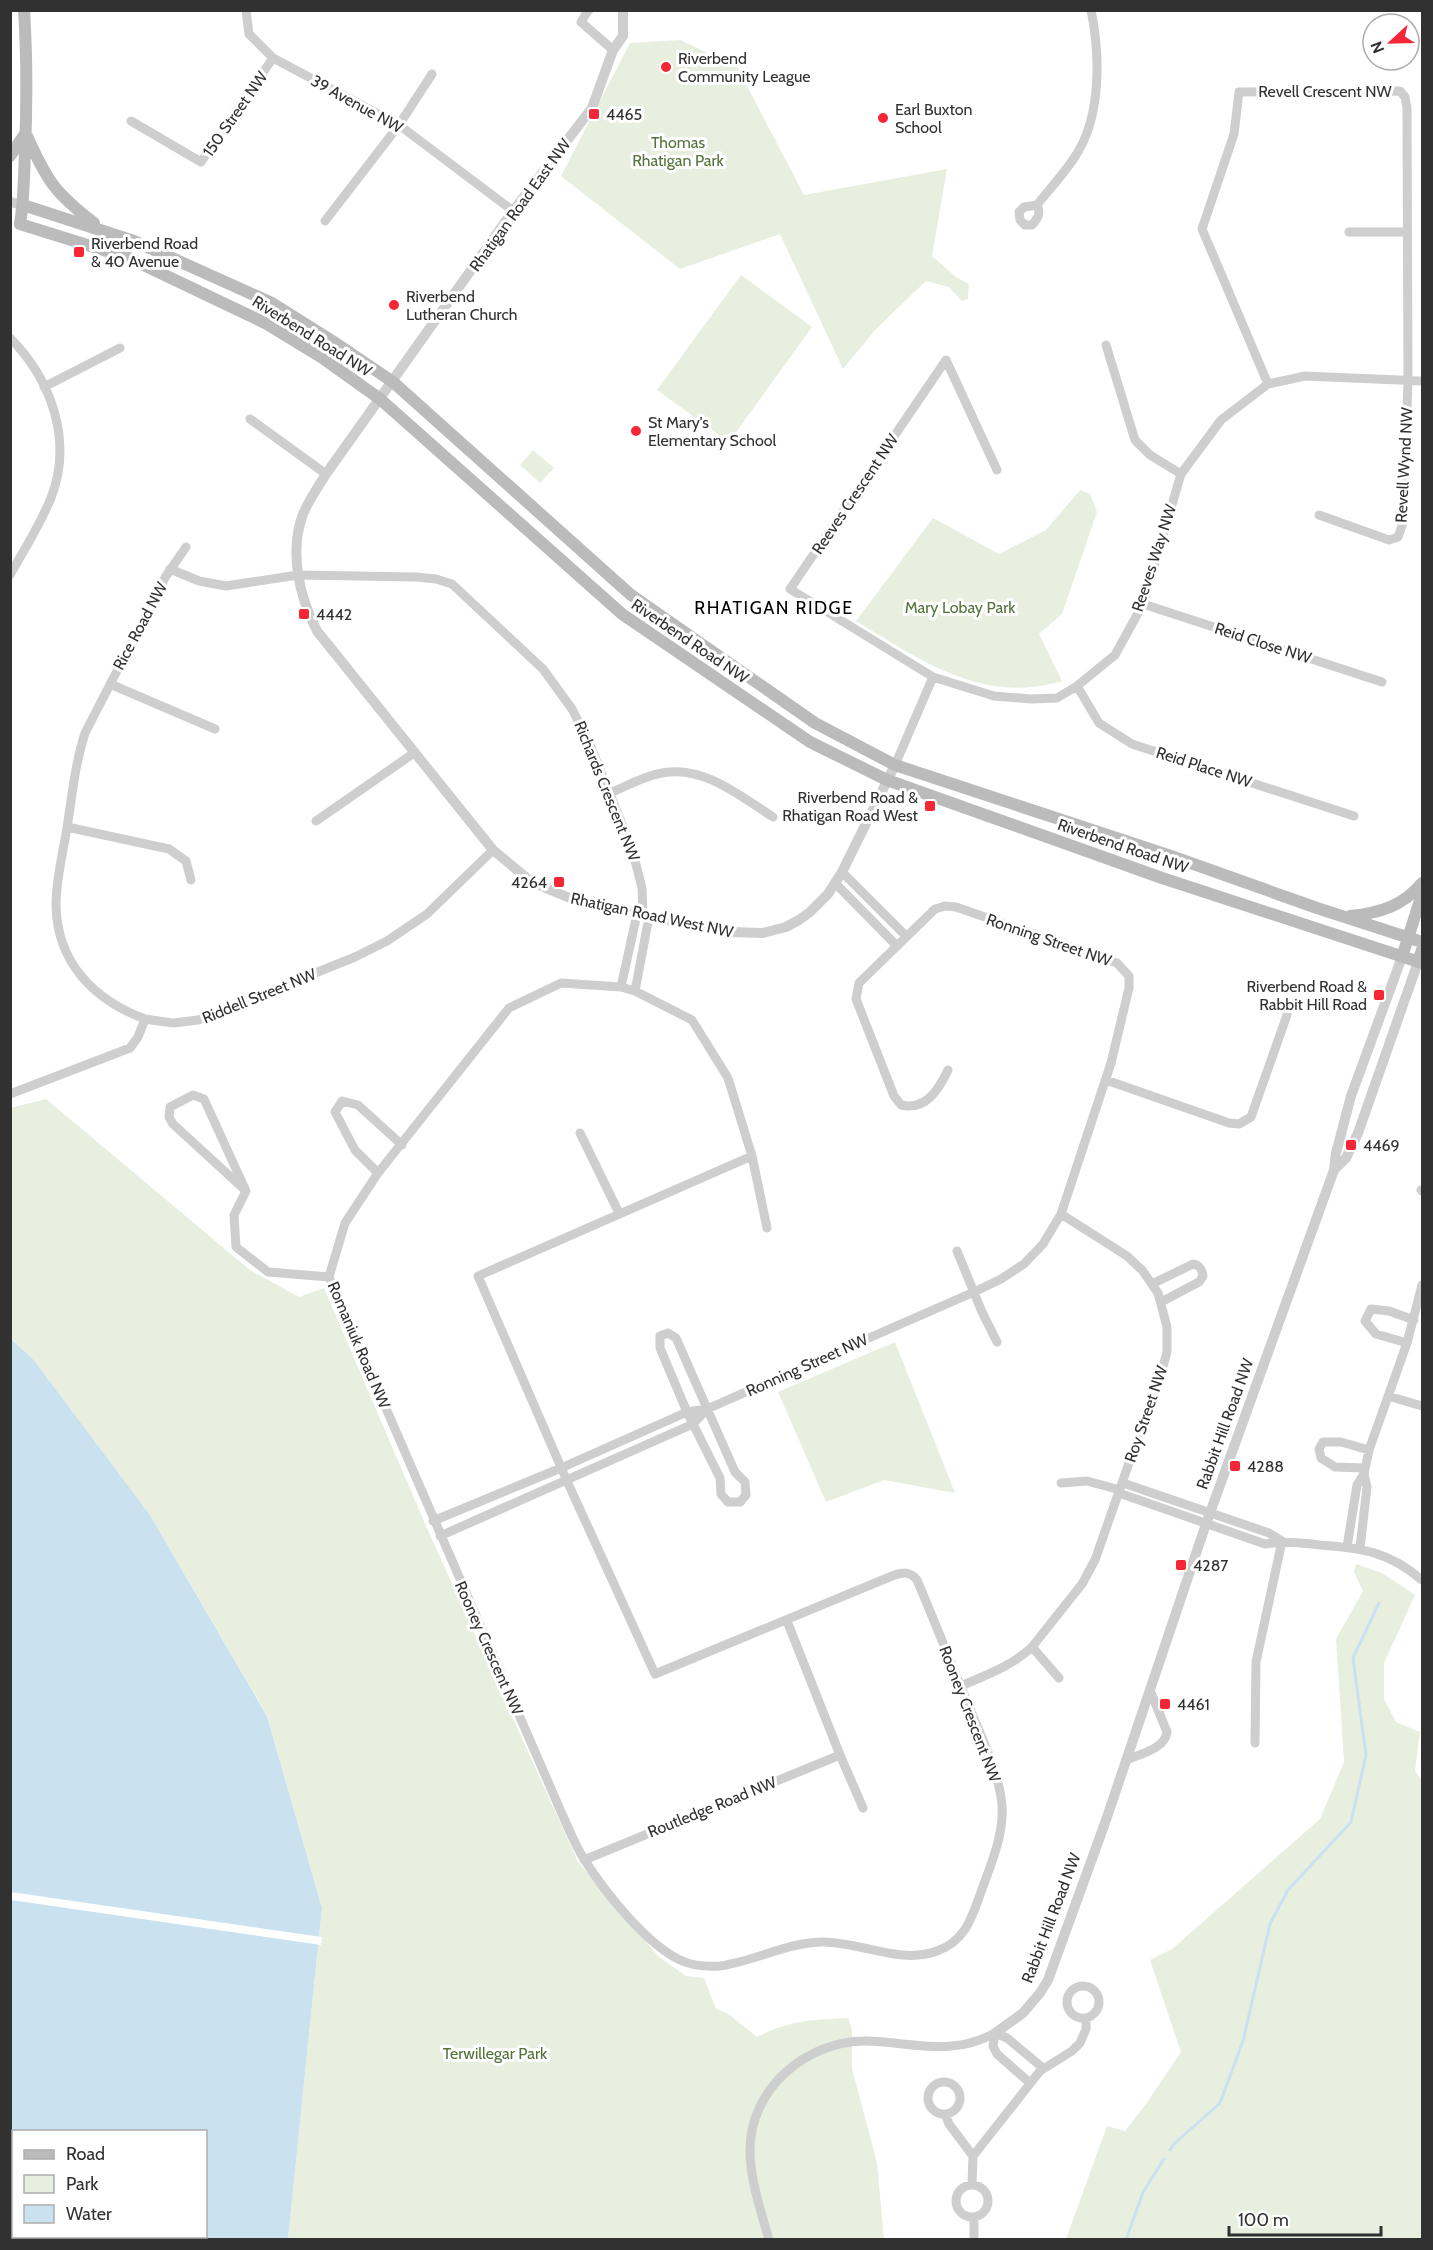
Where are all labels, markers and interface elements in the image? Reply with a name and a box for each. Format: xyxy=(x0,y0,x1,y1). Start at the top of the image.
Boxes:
north arrow xyxy=(1361,12,1421,72)
text: N xyxy=(1367,39,1388,56)
place label: Riverbend Community League xyxy=(678,49,811,86)
marker: Riverbend Community League xyxy=(659,60,673,74)
street label: 150 Street NW xyxy=(199,67,272,160)
street label: 39 Avenue NW xyxy=(308,71,407,137)
street label: Revell Crescent NW xyxy=(1258,82,1393,101)
place label: Earl Buxton School xyxy=(895,100,973,137)
place label: 4465 xyxy=(606,105,642,124)
marker: 4465 xyxy=(587,107,601,121)
marker: Earl Buxton School xyxy=(876,111,890,125)
park label: Thomas Rhatigan Park xyxy=(632,133,725,170)
street label: Rhatigan Road East NW xyxy=(465,134,575,275)
place label: Riverbend Road & 40 Avenue xyxy=(91,234,198,271)
marker: Riverbend Road & 40 Avenue xyxy=(72,245,86,259)
place label: Riverbend Lutheran Church xyxy=(406,287,517,324)
street label: Riverbend Road NW xyxy=(249,292,376,381)
marker: Riverbend Lutheran Church xyxy=(387,298,401,312)
street label: Revell Wynd NW xyxy=(1391,406,1417,523)
place label: St Mary's Elementary School xyxy=(648,413,776,450)
marker: St Mary's Elementary School xyxy=(629,424,643,438)
street label: Reeves Crescent NW xyxy=(808,430,903,558)
street label: Reeves Way NW xyxy=(1128,501,1181,614)
street label: Rice Road NW xyxy=(109,578,171,673)
street label: Riverbend Road NW xyxy=(628,595,753,688)
district label: RHATIGAN RIDGE xyxy=(694,597,854,619)
park label: Mary Lobay Park xyxy=(905,598,1016,617)
place label: 4442 xyxy=(316,605,352,624)
marker: 4442 xyxy=(297,607,311,621)
street label: Reid Close NW xyxy=(1212,618,1315,668)
street label: Richards Crescent NW xyxy=(570,718,644,865)
street label: Reid Place NW xyxy=(1154,743,1255,792)
place label: Riverbend Road & Rhatigan Road West xyxy=(782,788,919,825)
marker: Riverbend Road & Rhatigan Road West xyxy=(923,799,937,813)
street label: Riverbend Road NW xyxy=(1055,815,1192,878)
place label: 4264 xyxy=(511,873,547,892)
marker: 4264 xyxy=(552,875,566,889)
street label: Rhatigan Road West NW xyxy=(569,888,736,942)
street label: Ronning Street NW xyxy=(984,910,1115,971)
street label: Riddell Street NW xyxy=(199,964,320,1028)
place label: Riverbend Road & Rabbit Hill Road xyxy=(1247,977,1367,1014)
marker: Riverbend Road & Rabbit Hill Road xyxy=(1372,988,1386,1002)
place label: 4469 xyxy=(1363,1136,1400,1155)
marker: 4469 xyxy=(1344,1138,1358,1152)
street label: Romaniuk Road NW xyxy=(324,1279,395,1412)
street label: Ronning Street NW xyxy=(743,1329,872,1400)
street label: Rabbit Hill Road NW xyxy=(1193,1355,1258,1492)
street label: Roy Street NW xyxy=(1121,1362,1172,1465)
place label: 4288 xyxy=(1247,1457,1284,1476)
marker: 4288 xyxy=(1228,1459,1242,1473)
place label: 4287 xyxy=(1193,1556,1228,1575)
marker: 4287 xyxy=(1174,1558,1188,1572)
street label: Rooney Crescent NW xyxy=(451,1578,527,1719)
street label: Rooney Crescent NW xyxy=(935,1643,1005,1786)
place label: 4461 xyxy=(1177,1695,1210,1714)
marker: 4461 xyxy=(1158,1697,1172,1711)
street label: Routledge Road NW xyxy=(645,1772,780,1841)
street label: Rabbit Hill Road NW xyxy=(1017,1849,1085,1986)
park label: Terwillegar Park xyxy=(443,2044,548,2063)
legend xyxy=(12,2130,207,2238)
text: Road xyxy=(66,2143,105,2165)
text: Park xyxy=(66,2173,99,2195)
scale bar xyxy=(1229,2199,1380,2237)
text: Water xyxy=(66,2203,112,2225)
text: 100 m xyxy=(1238,2209,1289,2231)

